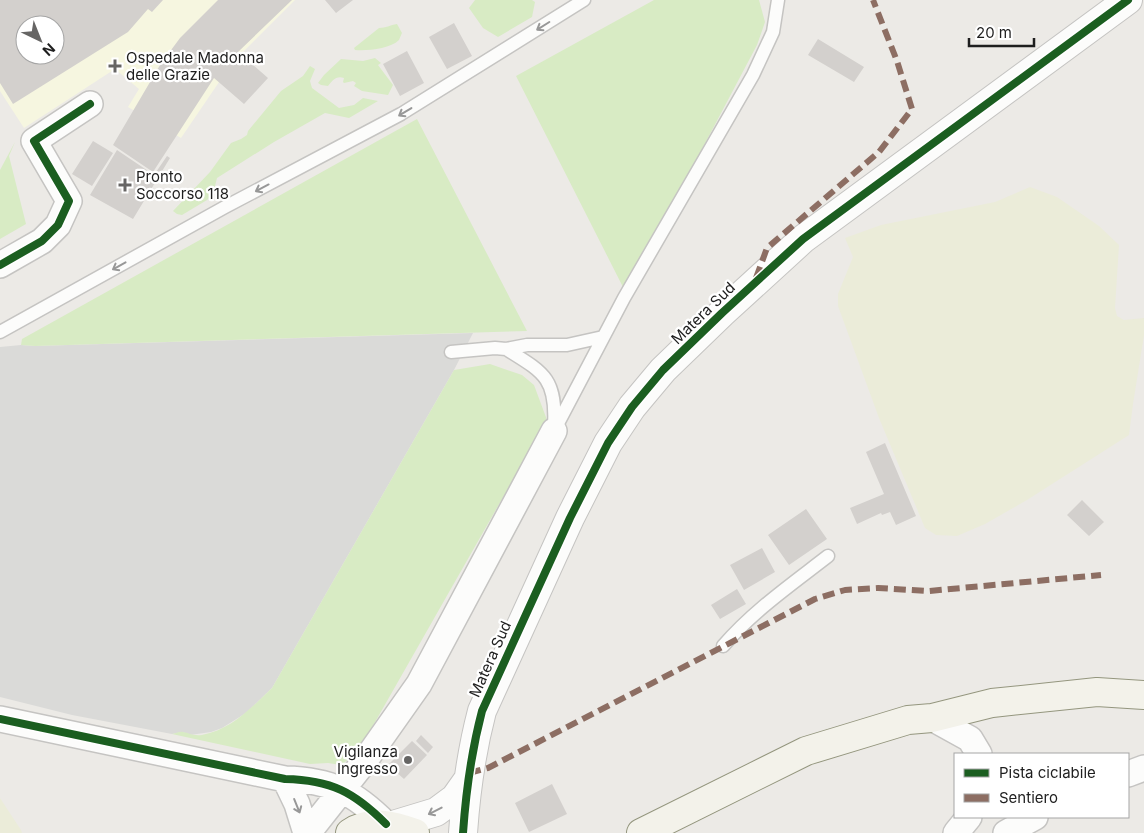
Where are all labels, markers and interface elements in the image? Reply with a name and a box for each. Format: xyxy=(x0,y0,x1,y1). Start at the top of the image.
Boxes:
north arrow xyxy=(15,15,65,65)
scale bar xyxy=(969,15,1034,47)
one-way arrow xyxy=(536,20,550,31)
text: 20 m xyxy=(976,23,1012,42)
text: N xyxy=(40,40,59,60)
place label: Ospedale Madonna delle Grazie xyxy=(126,48,264,84)
marker: Ospedale Madonna delle Grazie xyxy=(108,59,122,73)
one-way arrow xyxy=(399,107,413,117)
place label: Pronto Soccorso 118 xyxy=(136,167,229,203)
marker: Pronto Soccorso 118 xyxy=(118,178,132,192)
one-way arrow xyxy=(254,183,269,193)
one-way arrow xyxy=(112,262,127,271)
street label: Matera Sud xyxy=(667,278,739,348)
street label: Matera Sud xyxy=(465,618,515,700)
place label: Vigilanza Ingresso xyxy=(334,742,398,778)
legend xyxy=(954,753,1129,818)
marker: Vigilanza Ingresso xyxy=(402,754,414,766)
text: Pista ciclabile xyxy=(999,763,1096,782)
text: Sentiero xyxy=(999,788,1058,807)
one-way arrow xyxy=(293,798,302,813)
one-way arrow xyxy=(428,806,443,816)

